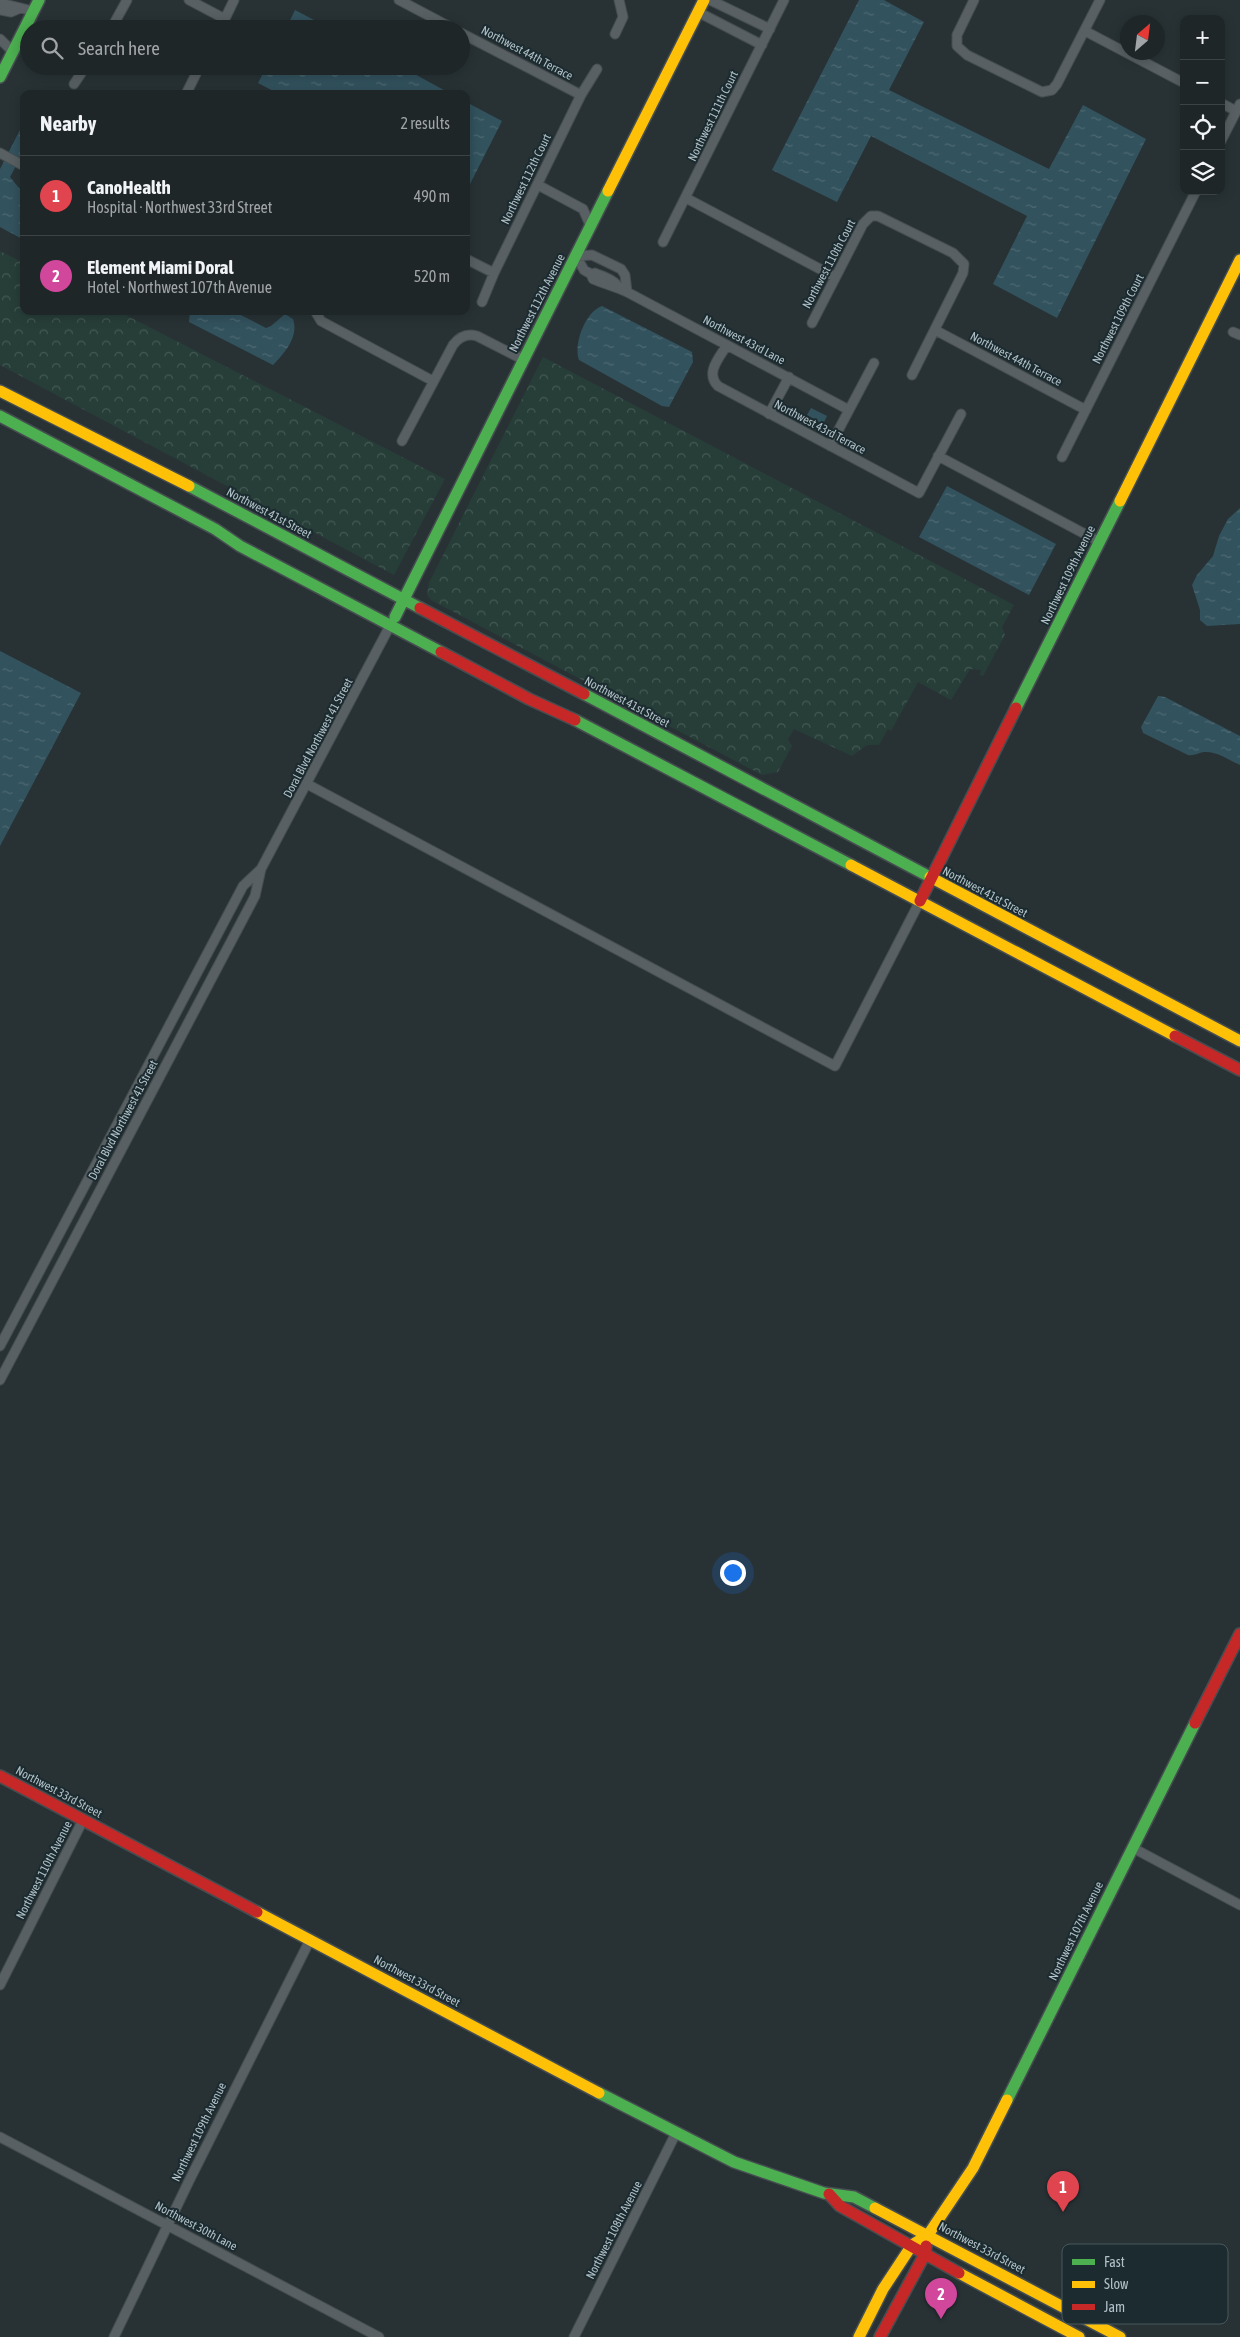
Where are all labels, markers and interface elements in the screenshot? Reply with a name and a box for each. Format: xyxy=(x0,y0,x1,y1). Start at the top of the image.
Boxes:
north arrow xyxy=(1120,15,1165,60)
map controls xyxy=(1180,15,1225,195)
button: + xyxy=(1180,15,1225,60)
search box xyxy=(20,20,470,75)
street label: Northwest 44th Terrace xyxy=(479,23,575,83)
icon: search xyxy=(38,34,66,62)
text: Search here xyxy=(78,37,160,59)
button: − xyxy=(1180,60,1225,105)
street label: Northwest 111th Court xyxy=(685,68,741,163)
button: locate xyxy=(1180,105,1225,150)
text: Nearby xyxy=(40,111,96,135)
text: 2 results xyxy=(400,114,450,132)
street label: Northwest 112th Court xyxy=(498,131,554,226)
button: layers xyxy=(1180,150,1225,195)
text: CanoHealth xyxy=(87,176,171,198)
text: 1 xyxy=(52,187,60,205)
text: 490 m xyxy=(414,187,450,205)
text: Hospital · Northwest 33rd Street xyxy=(87,198,272,216)
street label: Northwest 110th Court xyxy=(800,217,859,311)
street label: Northwest 112th Avenue xyxy=(506,252,568,354)
text: Element Miami Doral xyxy=(87,256,233,278)
text: 2 xyxy=(52,267,60,285)
text: 520 m xyxy=(414,267,450,285)
street label: Northwest 109th Court xyxy=(1089,271,1147,366)
text: Hotel · Northwest 107th Avenue xyxy=(87,278,272,296)
street label: Northwest 43rd Lane xyxy=(701,312,787,368)
street label: Northwest 44th Terrace xyxy=(968,329,1064,389)
street label: Northwest 43rd Terrace xyxy=(772,397,868,457)
street label: Northwest 41st Street xyxy=(224,485,314,542)
street label: Northwest 109th Avenue xyxy=(1038,523,1098,627)
street label: Northwest 41st Street xyxy=(582,674,672,731)
street label: Doral Blvd Northwest 41 Street xyxy=(280,675,356,800)
street label: Northwest 41st Street xyxy=(940,864,1030,921)
street label: Doral Blvd Northwest 41 Street xyxy=(85,1057,161,1182)
your location xyxy=(720,1560,746,1586)
street label: Northwest 33rd Street xyxy=(13,1763,105,1821)
street label: Northwest 110th Avenue xyxy=(13,1819,75,1921)
street label: Northwest 107th Avenue xyxy=(1046,1879,1106,1983)
street label: Northwest 33rd Street xyxy=(371,1952,463,2010)
street label: Northwest 109th Avenue xyxy=(169,2080,229,2184)
pin: 1 xyxy=(1047,2171,1079,2212)
street label: Northwest 108th Avenue xyxy=(583,2179,645,2281)
street label: Northwest 30th Lane xyxy=(153,2198,239,2254)
street label: Northwest 33rd Street xyxy=(936,2219,1028,2277)
legend xyxy=(1062,2244,1228,2324)
text: Fast xyxy=(1104,2254,1125,2270)
text: Slow xyxy=(1104,2276,1129,2292)
pin: 2 xyxy=(925,2278,957,2319)
text: Jam xyxy=(1104,2299,1125,2315)

